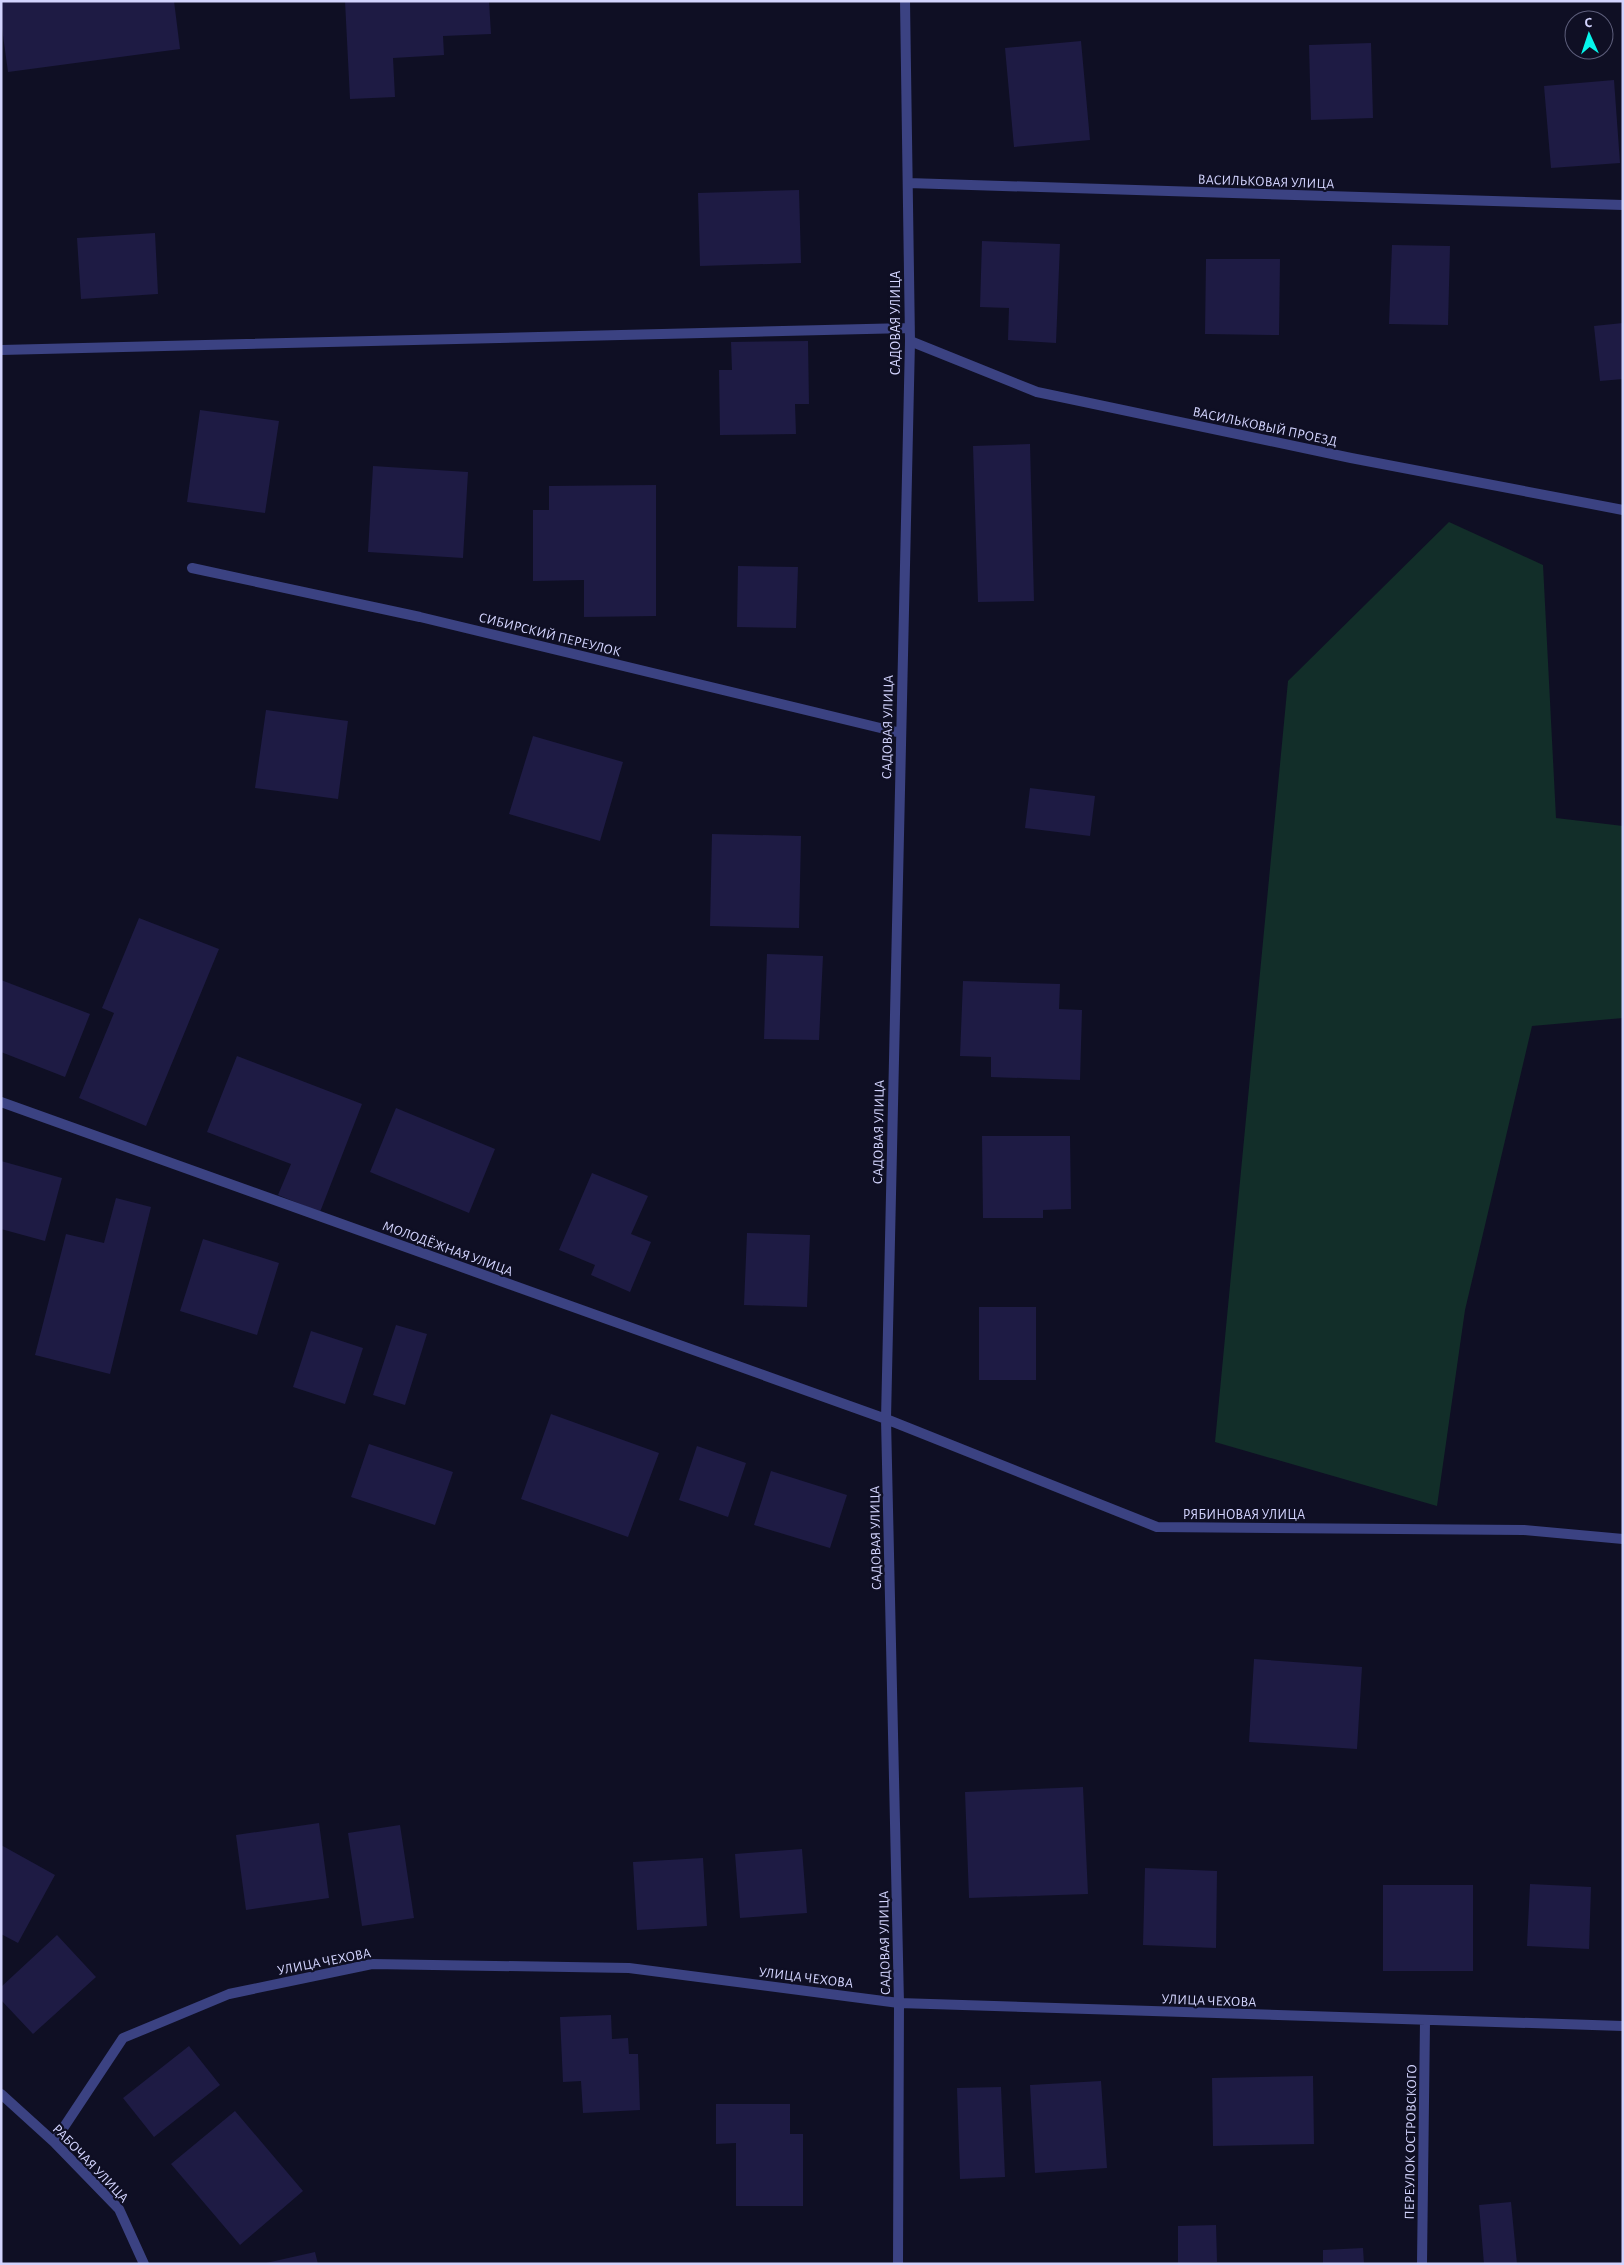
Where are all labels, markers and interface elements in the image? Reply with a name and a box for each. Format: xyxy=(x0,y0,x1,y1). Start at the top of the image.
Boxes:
north arrow xyxy=(1564,10,1614,60)
text: С xyxy=(1584,16,1593,30)
street label: ВАСИЛЬКОВАЯ УЛИЦА xyxy=(1197,173,1335,191)
street label: САДОВАЯ УЛИЦА xyxy=(889,271,903,375)
street label: ВАСИЛЬКОВЫЙ ПРОЕЗД xyxy=(1191,404,1339,449)
street label: СИБИРСКИЙ ПЕРЕУЛОК xyxy=(477,610,622,659)
street label: САДОВАЯ УЛИЦА xyxy=(880,675,896,779)
street label: САДОВАЯ УЛИЦА xyxy=(871,1080,887,1184)
street label: МОЛОДЁЖНАЯ УЛИЦА xyxy=(380,1217,516,1279)
street label: САДОВАЯ УЛИЦА xyxy=(868,1486,884,1590)
street label: РЯБИНОВАЯ УЛИЦА xyxy=(1183,1508,1305,1522)
street label: САДОВАЯ УЛИЦА xyxy=(877,1891,893,1995)
street label: УЛИЦА ЧЕХОВА xyxy=(276,1946,372,1978)
street label: УЛИЦА ЧЕХОВА xyxy=(758,1965,854,1991)
street label: УЛИЦА ЧЕХОВА xyxy=(1161,1992,1257,2010)
street label: ПЕРЕУЛОК ОСТРОВСКОГО xyxy=(1403,2064,1419,2220)
street label: РАБОЧАЯ УЛИЦА xyxy=(50,2122,131,2205)

